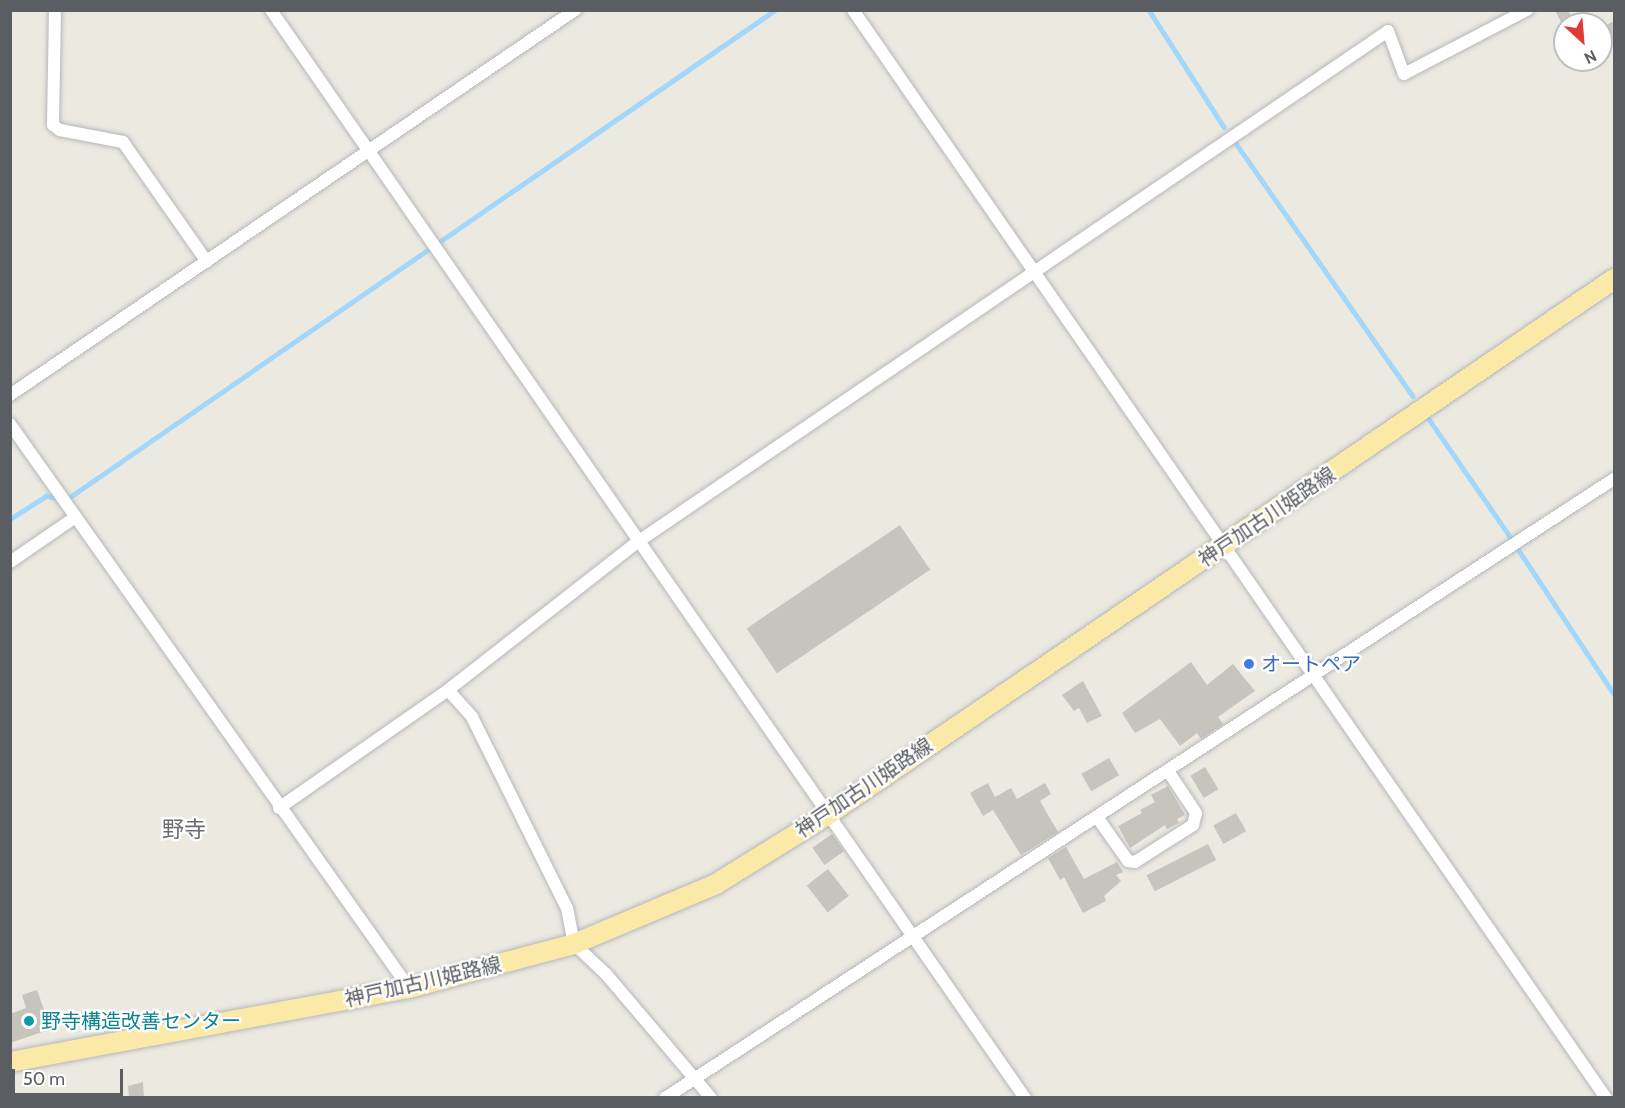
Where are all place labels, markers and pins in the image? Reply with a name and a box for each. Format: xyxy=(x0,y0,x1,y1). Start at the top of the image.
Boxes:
place label: オートペア xyxy=(1261,652,1361,676)
marker: オートペア xyxy=(1242,657,1256,671)
place label: 野寺構造改善センター xyxy=(41,1009,241,1033)
marker: 野寺構造改善センター xyxy=(22,1014,36,1028)

